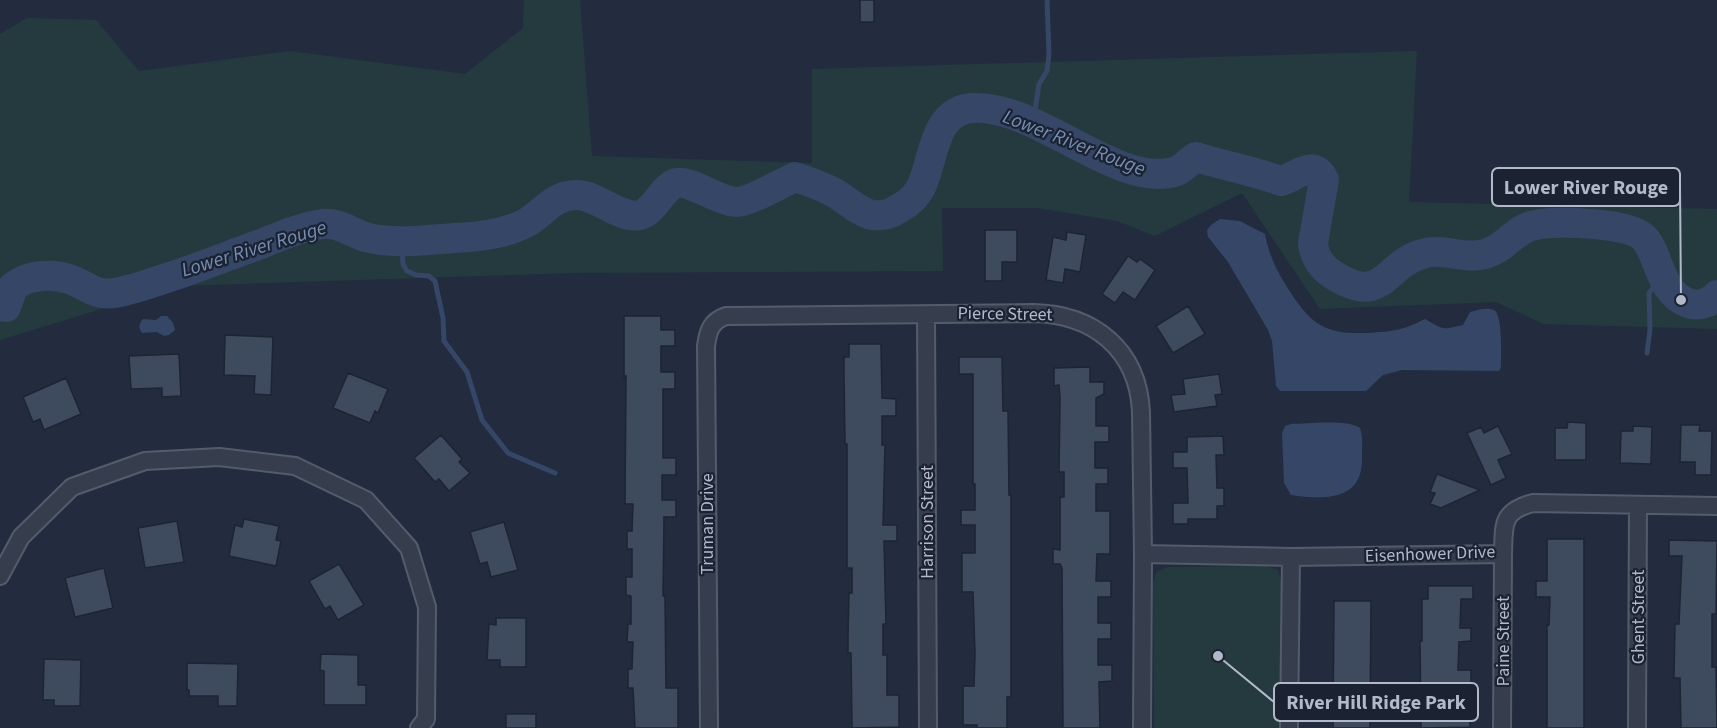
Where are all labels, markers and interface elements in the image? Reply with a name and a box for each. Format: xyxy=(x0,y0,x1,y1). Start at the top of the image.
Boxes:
water label: Lower River Rouge xyxy=(999,103,1149,183)
callout: Lower River Rouge xyxy=(1492,168,1680,206)
text: Lower River Rouge xyxy=(1504,174,1668,202)
water label: Lower River Rouge xyxy=(178,214,330,284)
street label: Pierce Street xyxy=(957,301,1053,327)
street label: Harrison Street xyxy=(915,465,940,579)
street label: Truman Drive xyxy=(695,473,720,575)
street label: Eisenhower Drive xyxy=(1364,539,1496,569)
street label: Ghent Street xyxy=(1626,570,1651,664)
street label: Paine Street xyxy=(1491,596,1516,686)
callout: River Hill Ridge Park xyxy=(1274,683,1478,721)
text: River Hill Ridge Park xyxy=(1286,689,1466,717)

